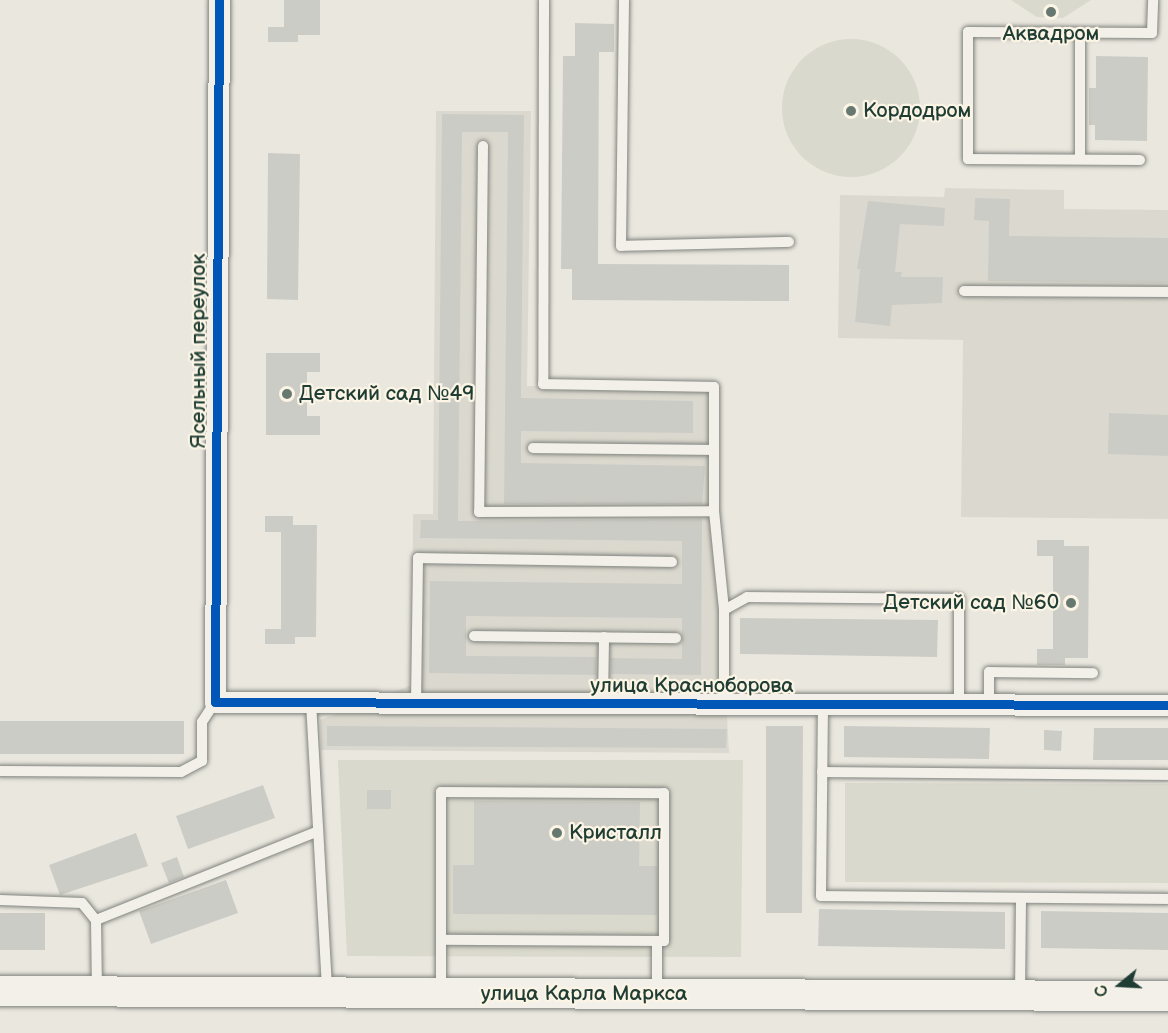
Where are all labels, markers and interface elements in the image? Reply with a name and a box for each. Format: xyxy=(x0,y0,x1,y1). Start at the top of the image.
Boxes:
marker: Аквадром xyxy=(1044,5,1058,19)
place label: Аквадром xyxy=(1003,21,1099,47)
place label: Кордодром xyxy=(863,98,971,124)
marker: Кордодром xyxy=(844,104,858,118)
street label: Ясельный переулок xyxy=(186,254,212,448)
place label: Детский сад №49 xyxy=(299,381,474,407)
marker: Детский сад №49 xyxy=(280,387,294,401)
place label: Детский сад №60 xyxy=(883,590,1059,616)
marker: Детский сад №60 xyxy=(1064,596,1078,610)
street label: улица Красноборова xyxy=(590,673,794,699)
place label: Кристалл xyxy=(569,820,662,846)
marker: Кристалл xyxy=(550,826,564,840)
north arrow xyxy=(1090,955,1150,1015)
street label: улица Карла Маркса xyxy=(481,981,687,1007)
text: С xyxy=(1092,982,1113,999)

